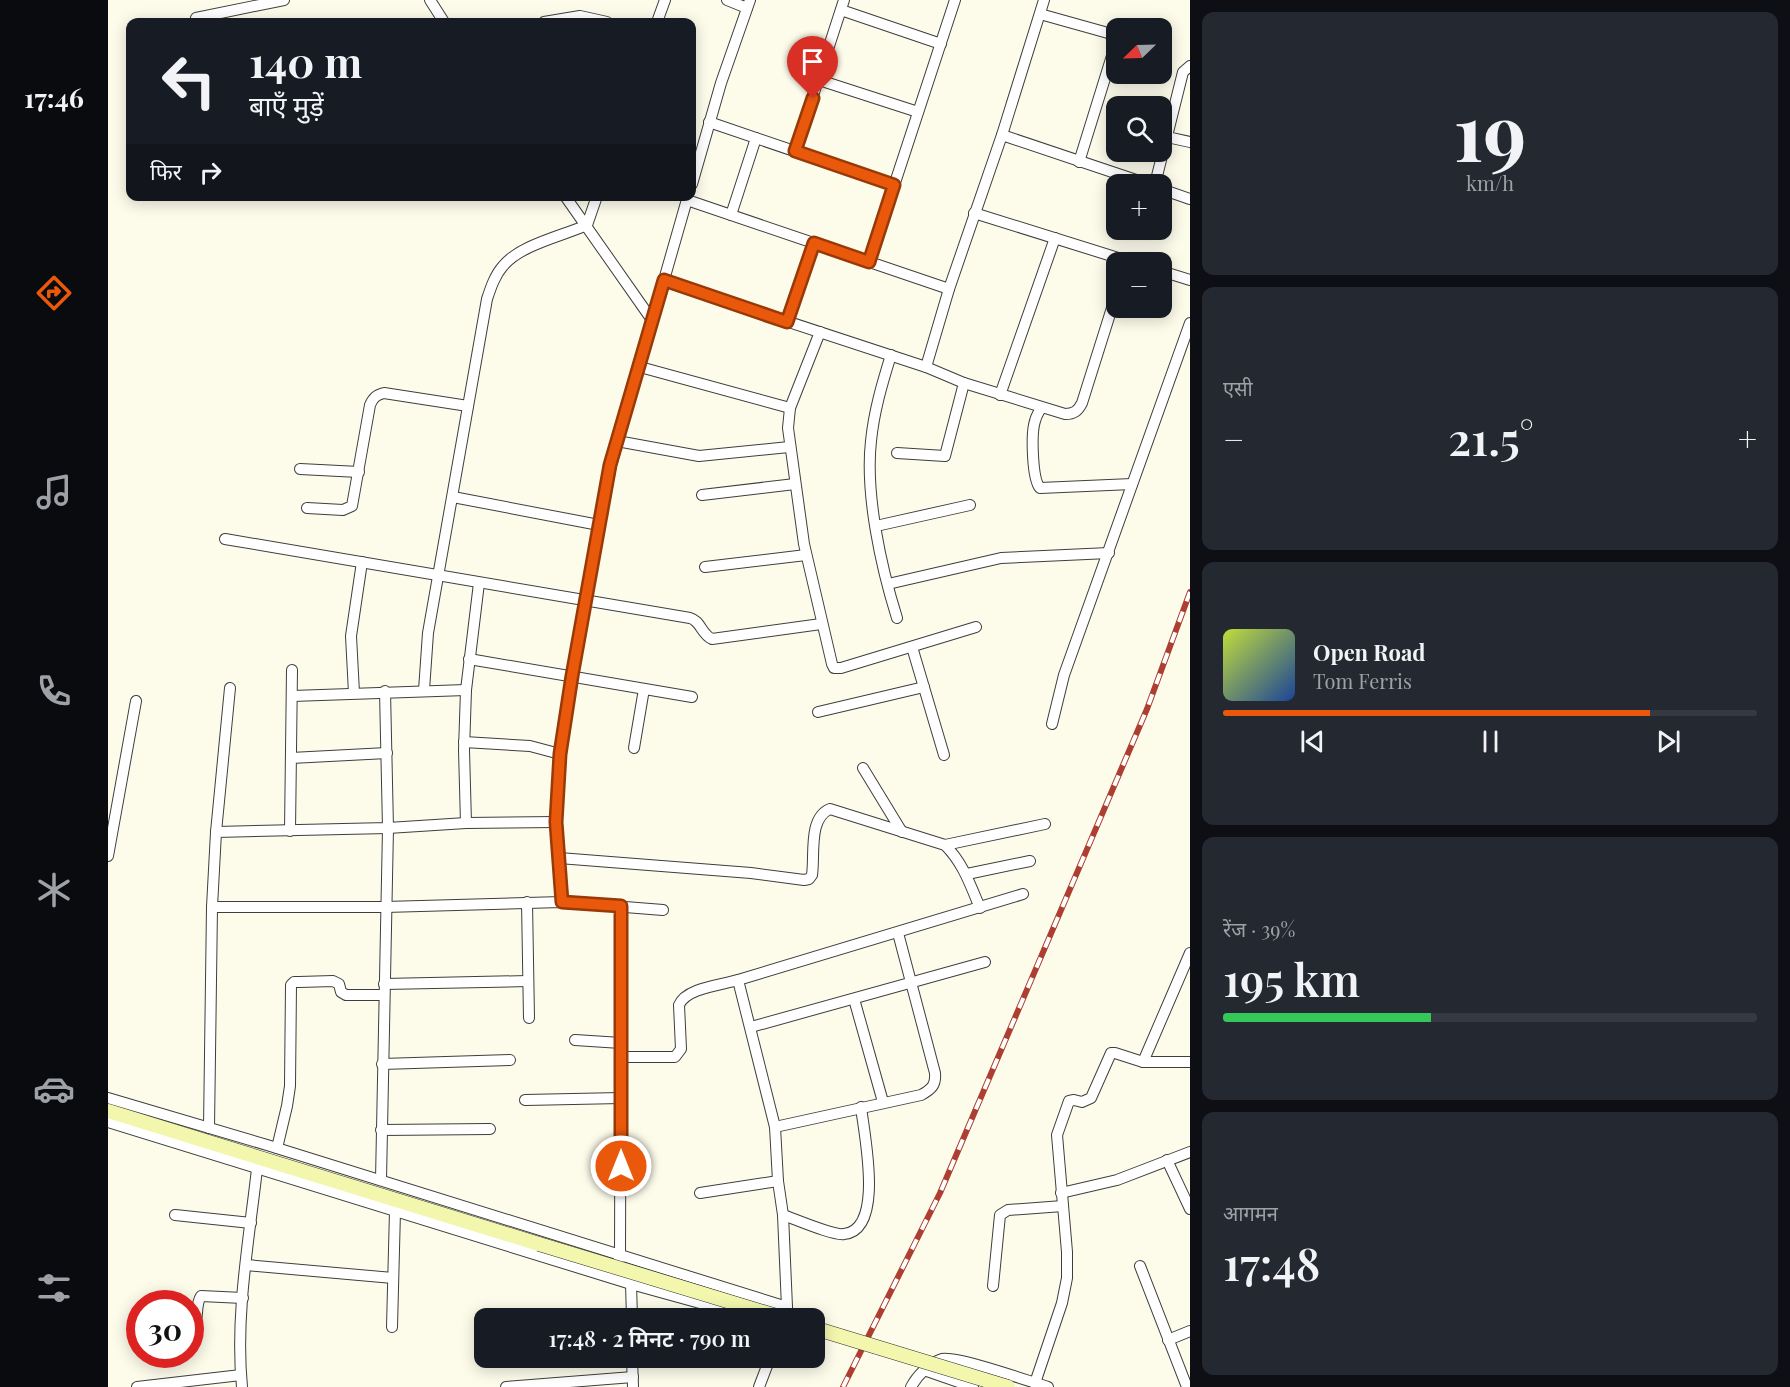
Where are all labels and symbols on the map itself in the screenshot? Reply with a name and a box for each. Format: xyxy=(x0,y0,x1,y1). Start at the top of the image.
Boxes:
north arrow xyxy=(1106,18,1172,84)
pin xyxy=(787,36,838,98)
position arrow xyxy=(589,1134,653,1198)
speed limit sign: 30 xyxy=(126,1290,204,1368)

